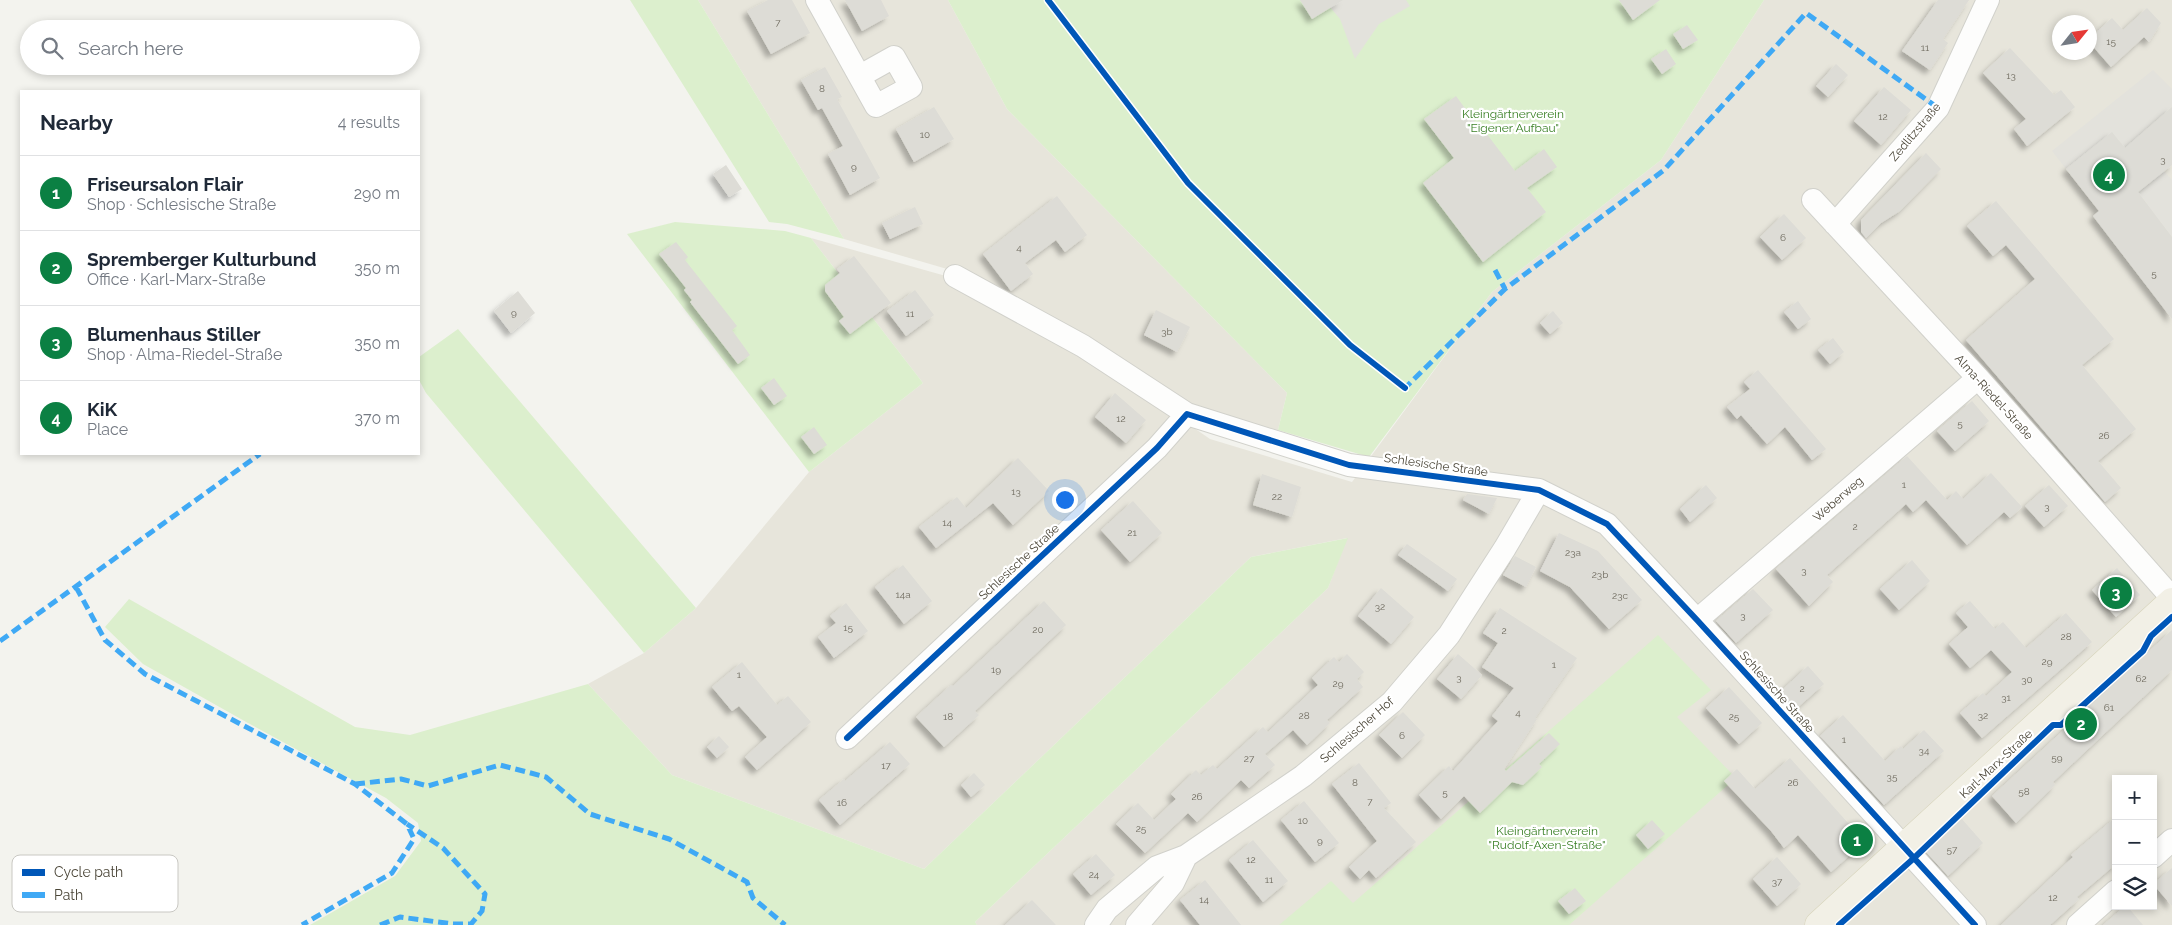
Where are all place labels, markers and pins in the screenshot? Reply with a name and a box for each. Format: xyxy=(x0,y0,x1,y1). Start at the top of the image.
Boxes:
pin: 4 xyxy=(2093,156,2125,194)
pin: 3 xyxy=(2100,574,2132,612)
pin: 2 xyxy=(2065,705,2097,743)
pin: 1 xyxy=(1841,821,1873,859)

